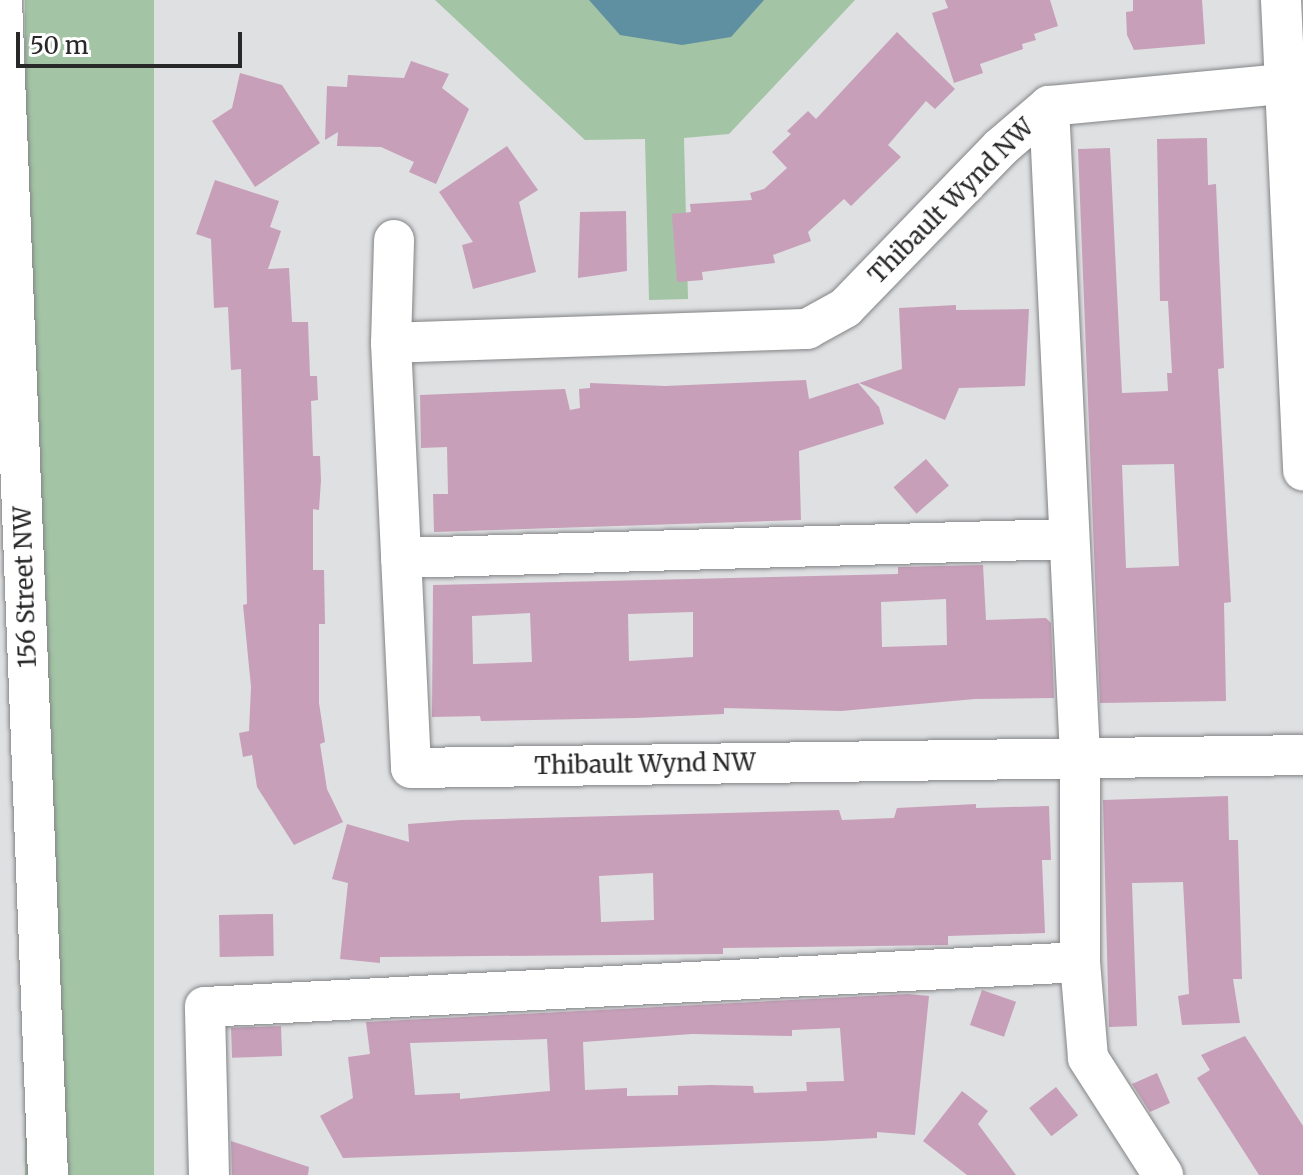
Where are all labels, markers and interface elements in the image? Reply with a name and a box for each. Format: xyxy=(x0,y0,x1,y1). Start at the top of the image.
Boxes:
scale bar xyxy=(20,16,246,66)
text: 50 m xyxy=(30,30,89,61)
street label: Thibault Wynd NW xyxy=(863,113,1039,289)
street label: 156 Street NW xyxy=(8,506,42,668)
street label: Thibault Wynd NW xyxy=(534,748,756,780)

